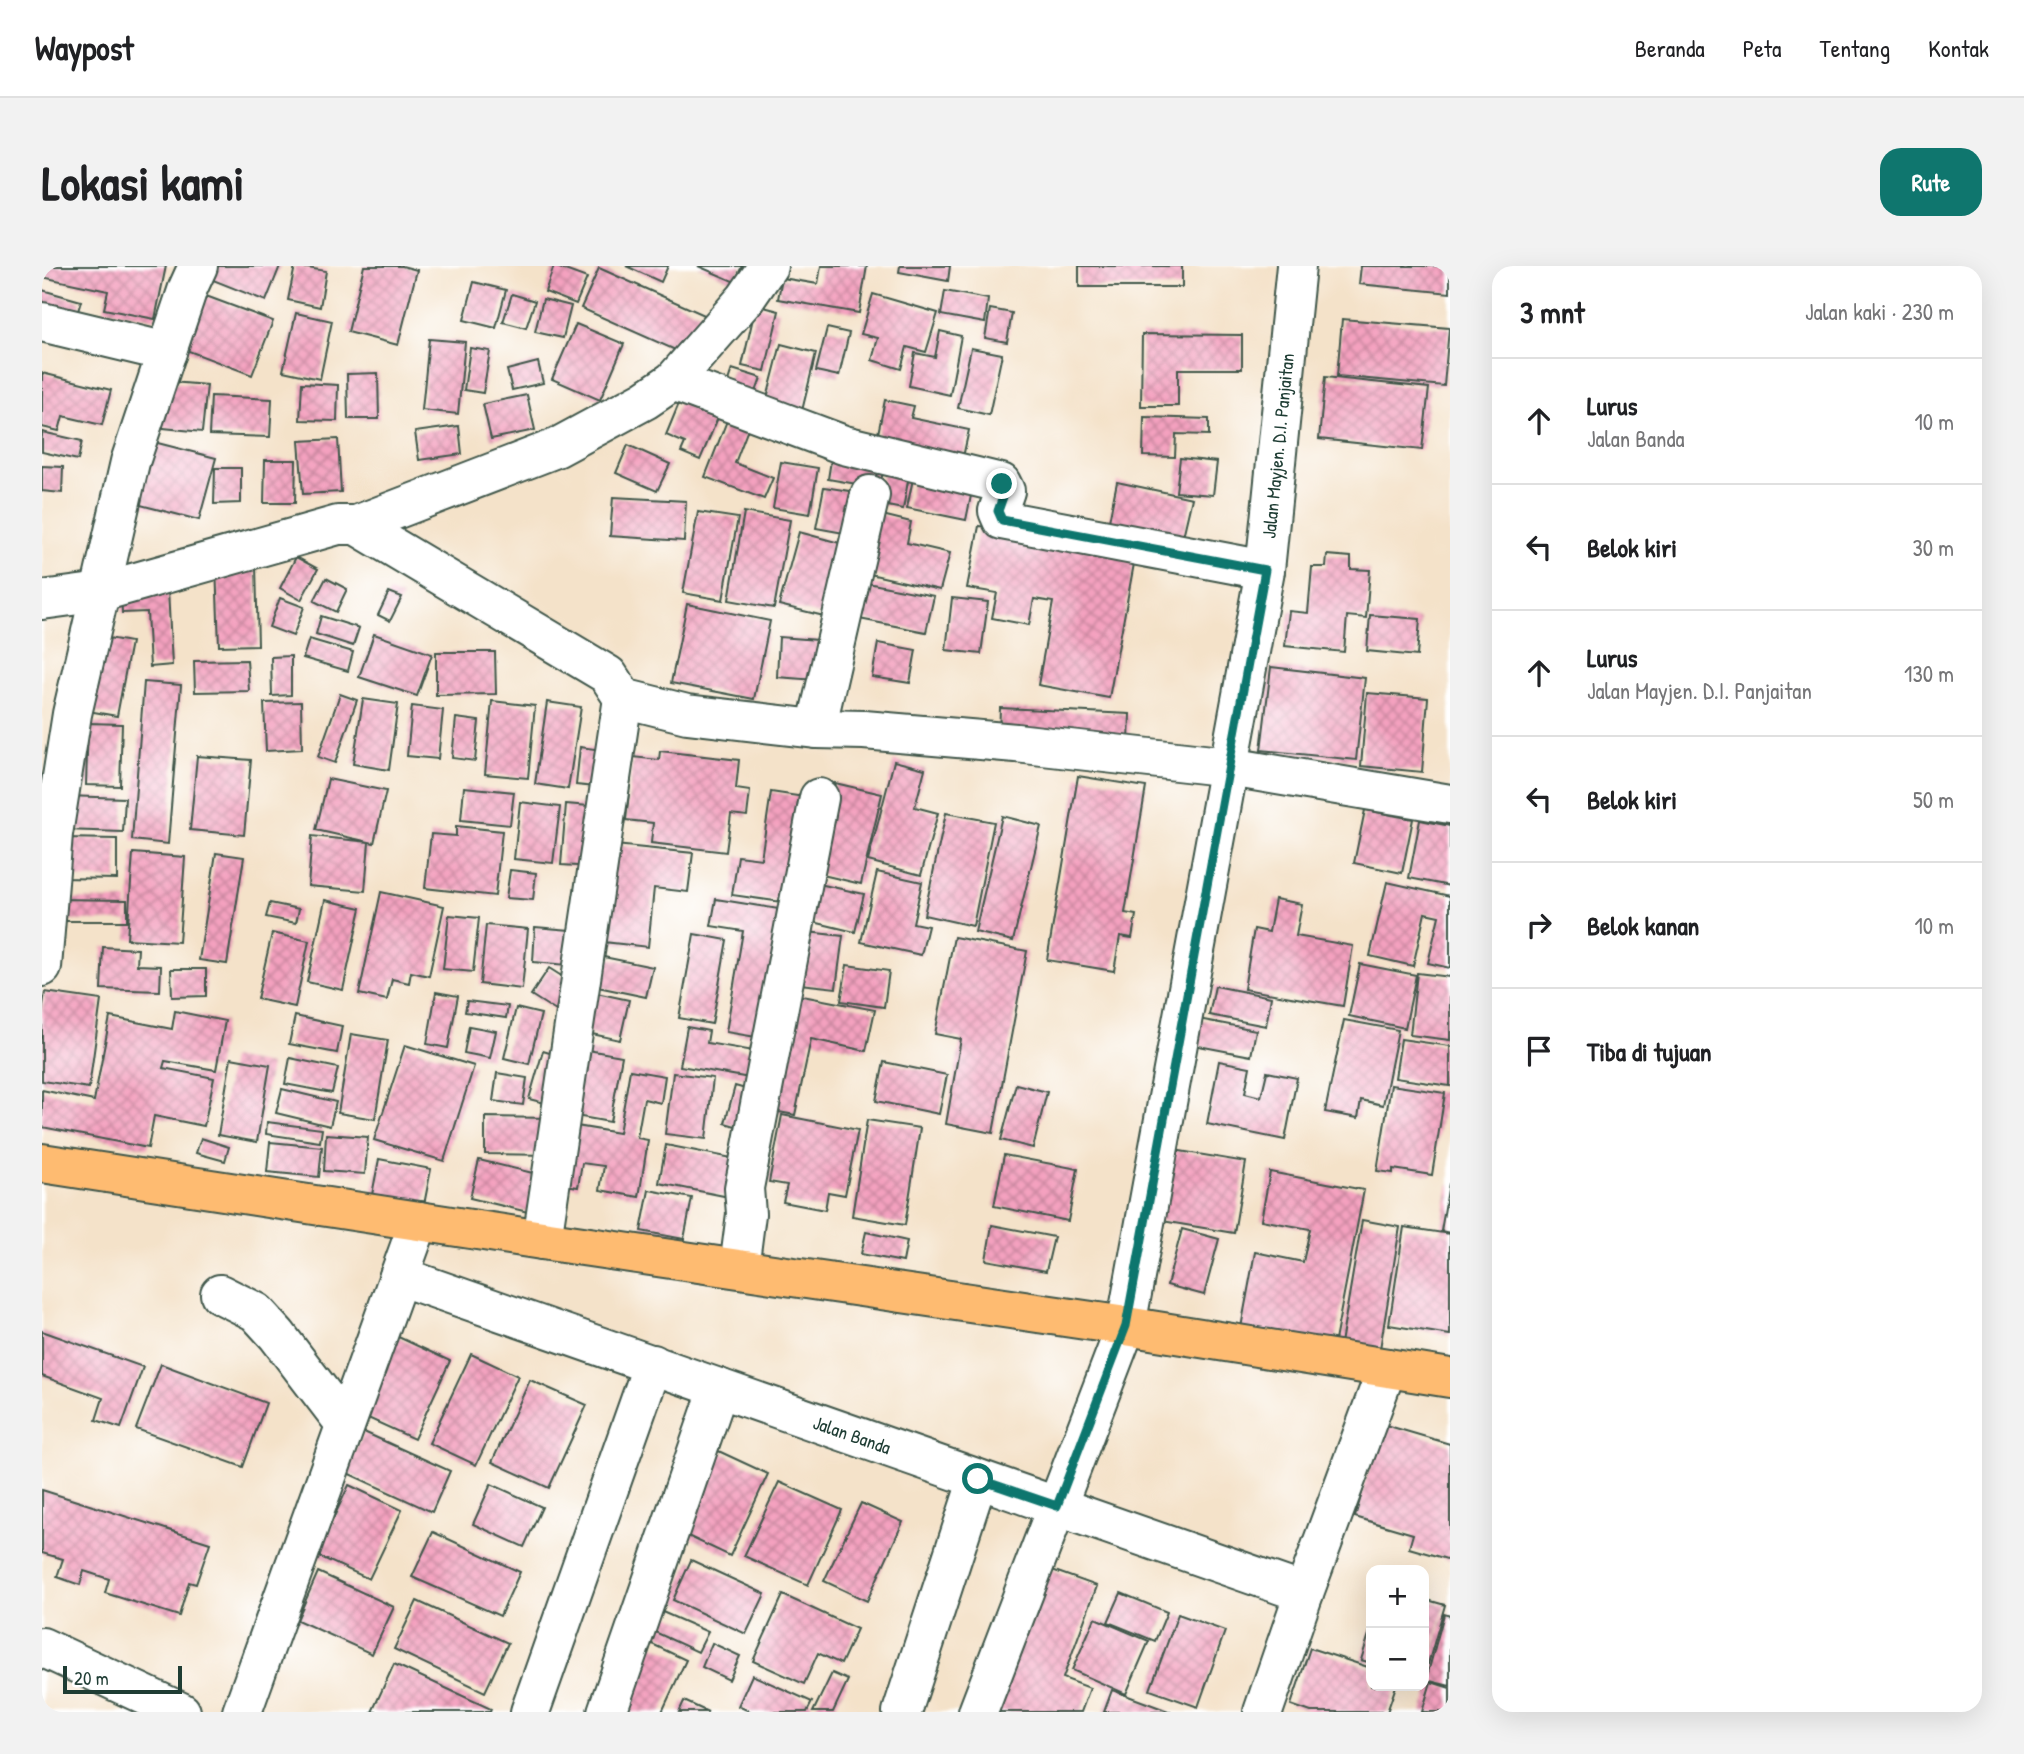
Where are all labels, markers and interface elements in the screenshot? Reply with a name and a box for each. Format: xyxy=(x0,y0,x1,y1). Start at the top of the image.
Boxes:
text: Waypost xyxy=(35,26,134,70)
text: Beranda xyxy=(1635,32,1705,64)
text: Peta xyxy=(1743,32,1781,64)
text: Tentang xyxy=(1819,32,1890,64)
text: Kontak xyxy=(1928,32,1989,64)
button: Rute xyxy=(1880,148,1982,216)
text: Lokasi kami xyxy=(42,149,244,215)
text: 3 mnt xyxy=(1520,292,1585,332)
text: Jalan kaki · 230 m xyxy=(1805,296,1954,327)
street label: Jalan Mayjen. D.I. Panjaitan xyxy=(1255,352,1300,539)
text: Lurus xyxy=(1587,388,1638,423)
icon: ahead xyxy=(1520,402,1558,440)
text: 10 m xyxy=(1914,406,1954,437)
text: Jalan Banda xyxy=(1587,423,1684,454)
route end xyxy=(986,468,1017,499)
icon: left xyxy=(1520,528,1558,566)
text: Belok kiri xyxy=(1587,530,1677,565)
text: 30 m xyxy=(1912,532,1954,563)
text: Lurus xyxy=(1587,640,1638,675)
icon: ahead xyxy=(1520,654,1558,692)
text: 130 m xyxy=(1904,658,1954,689)
text: Jalan Mayjen. D.I. Panjaitan xyxy=(1587,675,1812,706)
icon: left xyxy=(1520,780,1558,818)
text: Belok kiri xyxy=(1587,782,1677,817)
text: 50 m xyxy=(1913,784,1954,815)
icon: right xyxy=(1520,906,1558,944)
text: Belok kanan xyxy=(1587,908,1699,943)
text: 10 m xyxy=(1914,910,1954,941)
icon: arrive xyxy=(1520,1032,1558,1070)
text: Tiba di tujuan xyxy=(1587,1034,1712,1069)
street label: Jalan Banda xyxy=(810,1409,895,1460)
route start xyxy=(962,1463,993,1494)
map controls xyxy=(1366,1565,1429,1691)
button: + xyxy=(1366,1565,1429,1628)
button: − xyxy=(1366,1628,1429,1691)
scale bar xyxy=(63,1663,182,1695)
text: 20 m xyxy=(74,1665,109,1691)

